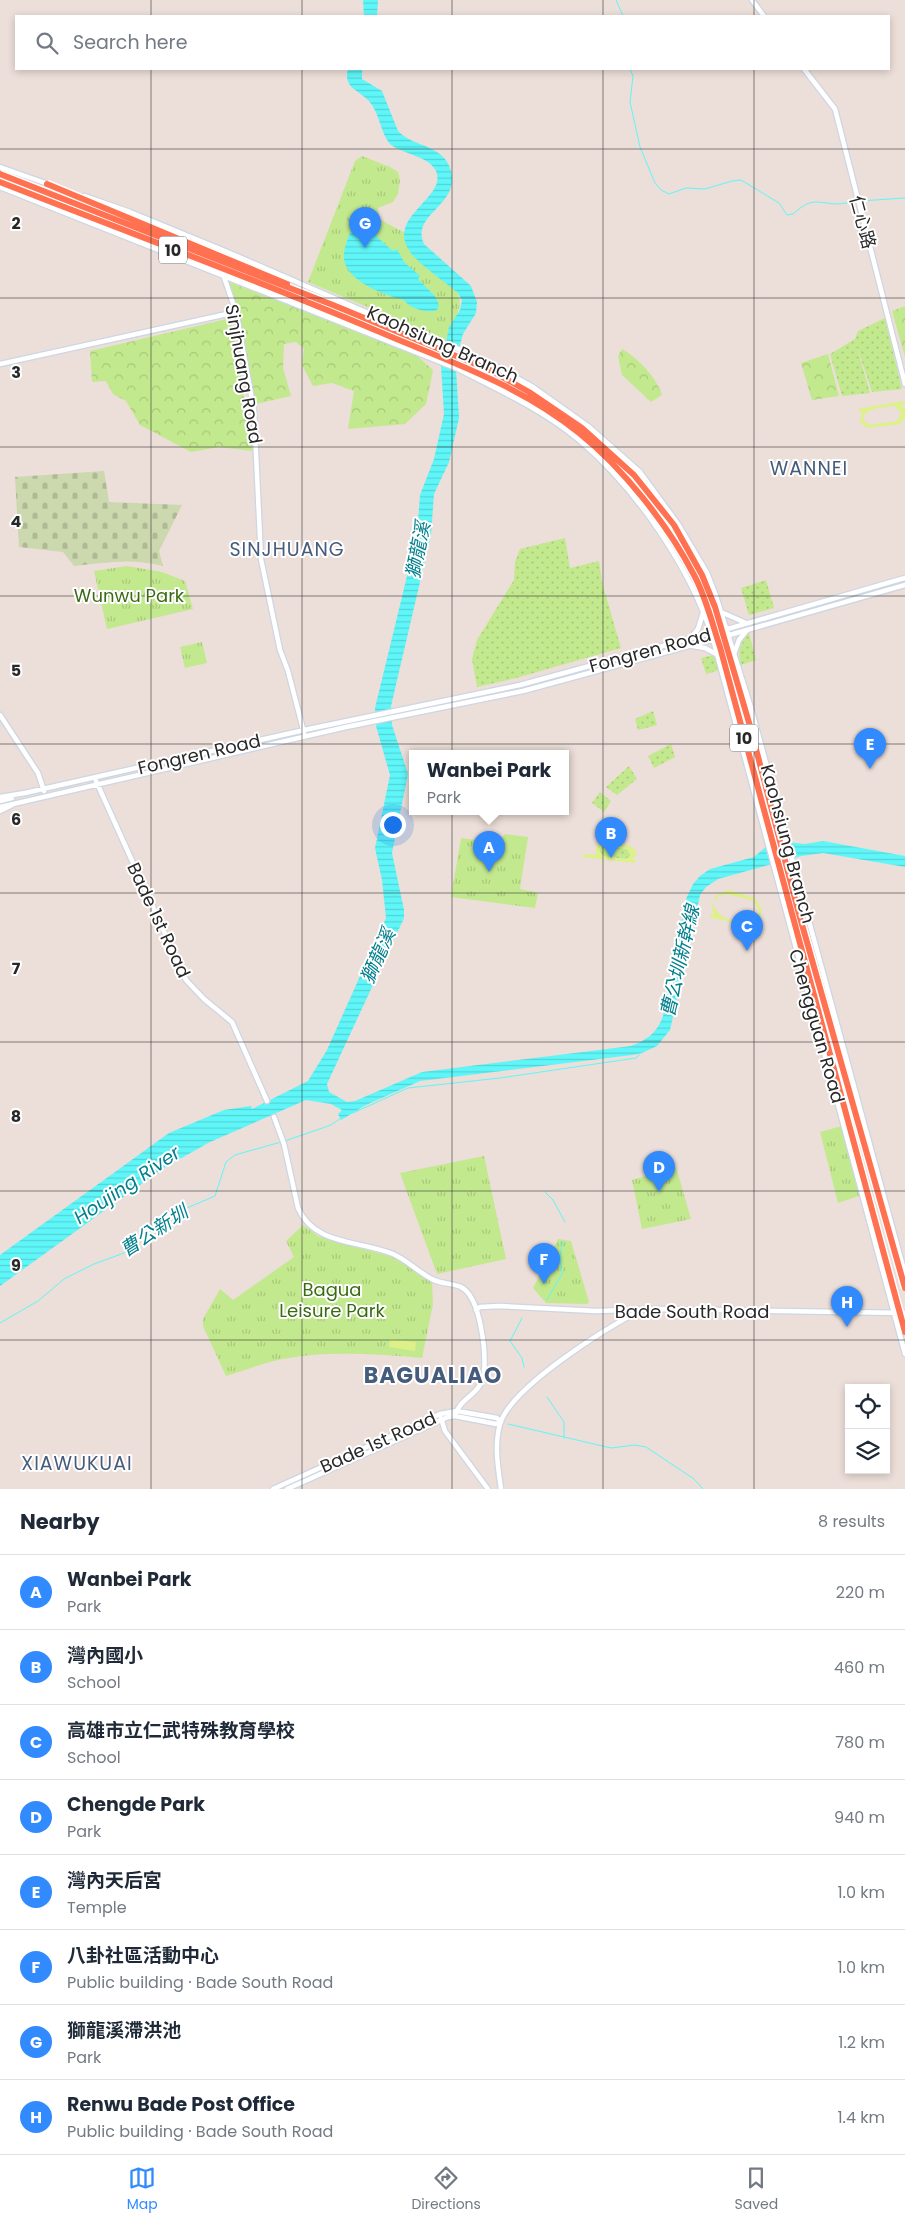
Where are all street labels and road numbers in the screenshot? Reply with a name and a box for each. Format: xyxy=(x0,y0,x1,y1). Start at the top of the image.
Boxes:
street label: 仁心路 xyxy=(844,193,882,251)
road number: 10 xyxy=(159,236,187,264)
street label: Kaohsiung Branch xyxy=(363,299,523,389)
street label: Sinjhuang Road xyxy=(219,302,269,446)
street label: Fongren Road xyxy=(586,622,714,678)
road number: 10 xyxy=(730,724,758,751)
street label: Fongren Road xyxy=(135,728,263,780)
street label: Kaohsiung Branch xyxy=(755,762,821,926)
street label: Bade 1st Road xyxy=(121,858,197,982)
street label: Chengguan Road xyxy=(783,946,851,1106)
street label: Bade South Road xyxy=(615,1299,769,1324)
street label: Bade 1st Road xyxy=(316,1405,440,1479)

